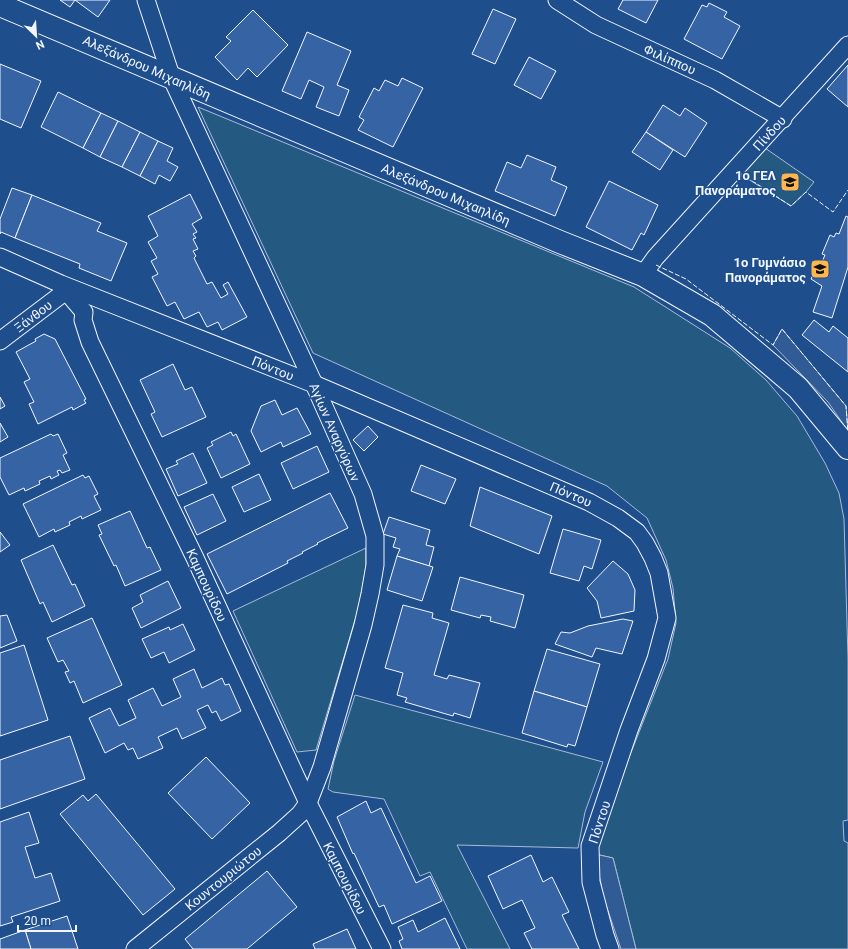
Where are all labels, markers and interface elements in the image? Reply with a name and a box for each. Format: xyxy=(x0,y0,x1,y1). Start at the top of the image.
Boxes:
north arrow xyxy=(16,16,56,56)
street label: Aλεξάνδρου Mιχαηλίδη xyxy=(80,32,213,103)
text: N xyxy=(34,37,46,52)
street label: Φιλίππου xyxy=(642,41,698,78)
street label: Πίνδου xyxy=(750,113,789,154)
street label: Aλεξάνδρου Mιχαηλίδη xyxy=(379,160,513,229)
place label: 1ο ΓΕΛ Πανοράματος xyxy=(695,168,777,198)
school or university icon: 1ο ΓΕΛ Πανοράματος xyxy=(779,171,801,193)
place label: 1ο Γυμνάσιο Πανοράματος xyxy=(725,255,806,285)
school or university icon: 1ο Γυμνάσιο Πανοράματος xyxy=(809,258,831,280)
street label: Ξάνθου xyxy=(12,297,55,335)
street label: Πόντου xyxy=(250,353,296,384)
street label: Αγίων Αναργύρων xyxy=(306,381,363,484)
street label: Πόντου xyxy=(548,479,594,510)
street label: Καμπουρίδου xyxy=(183,546,230,624)
street label: Πόντου xyxy=(586,799,613,845)
street label: Καμπουρίδου xyxy=(320,840,369,917)
street label: Κουντουριώτου xyxy=(182,843,264,914)
scale bar xyxy=(18,907,76,933)
text: 20 m xyxy=(24,914,51,928)

